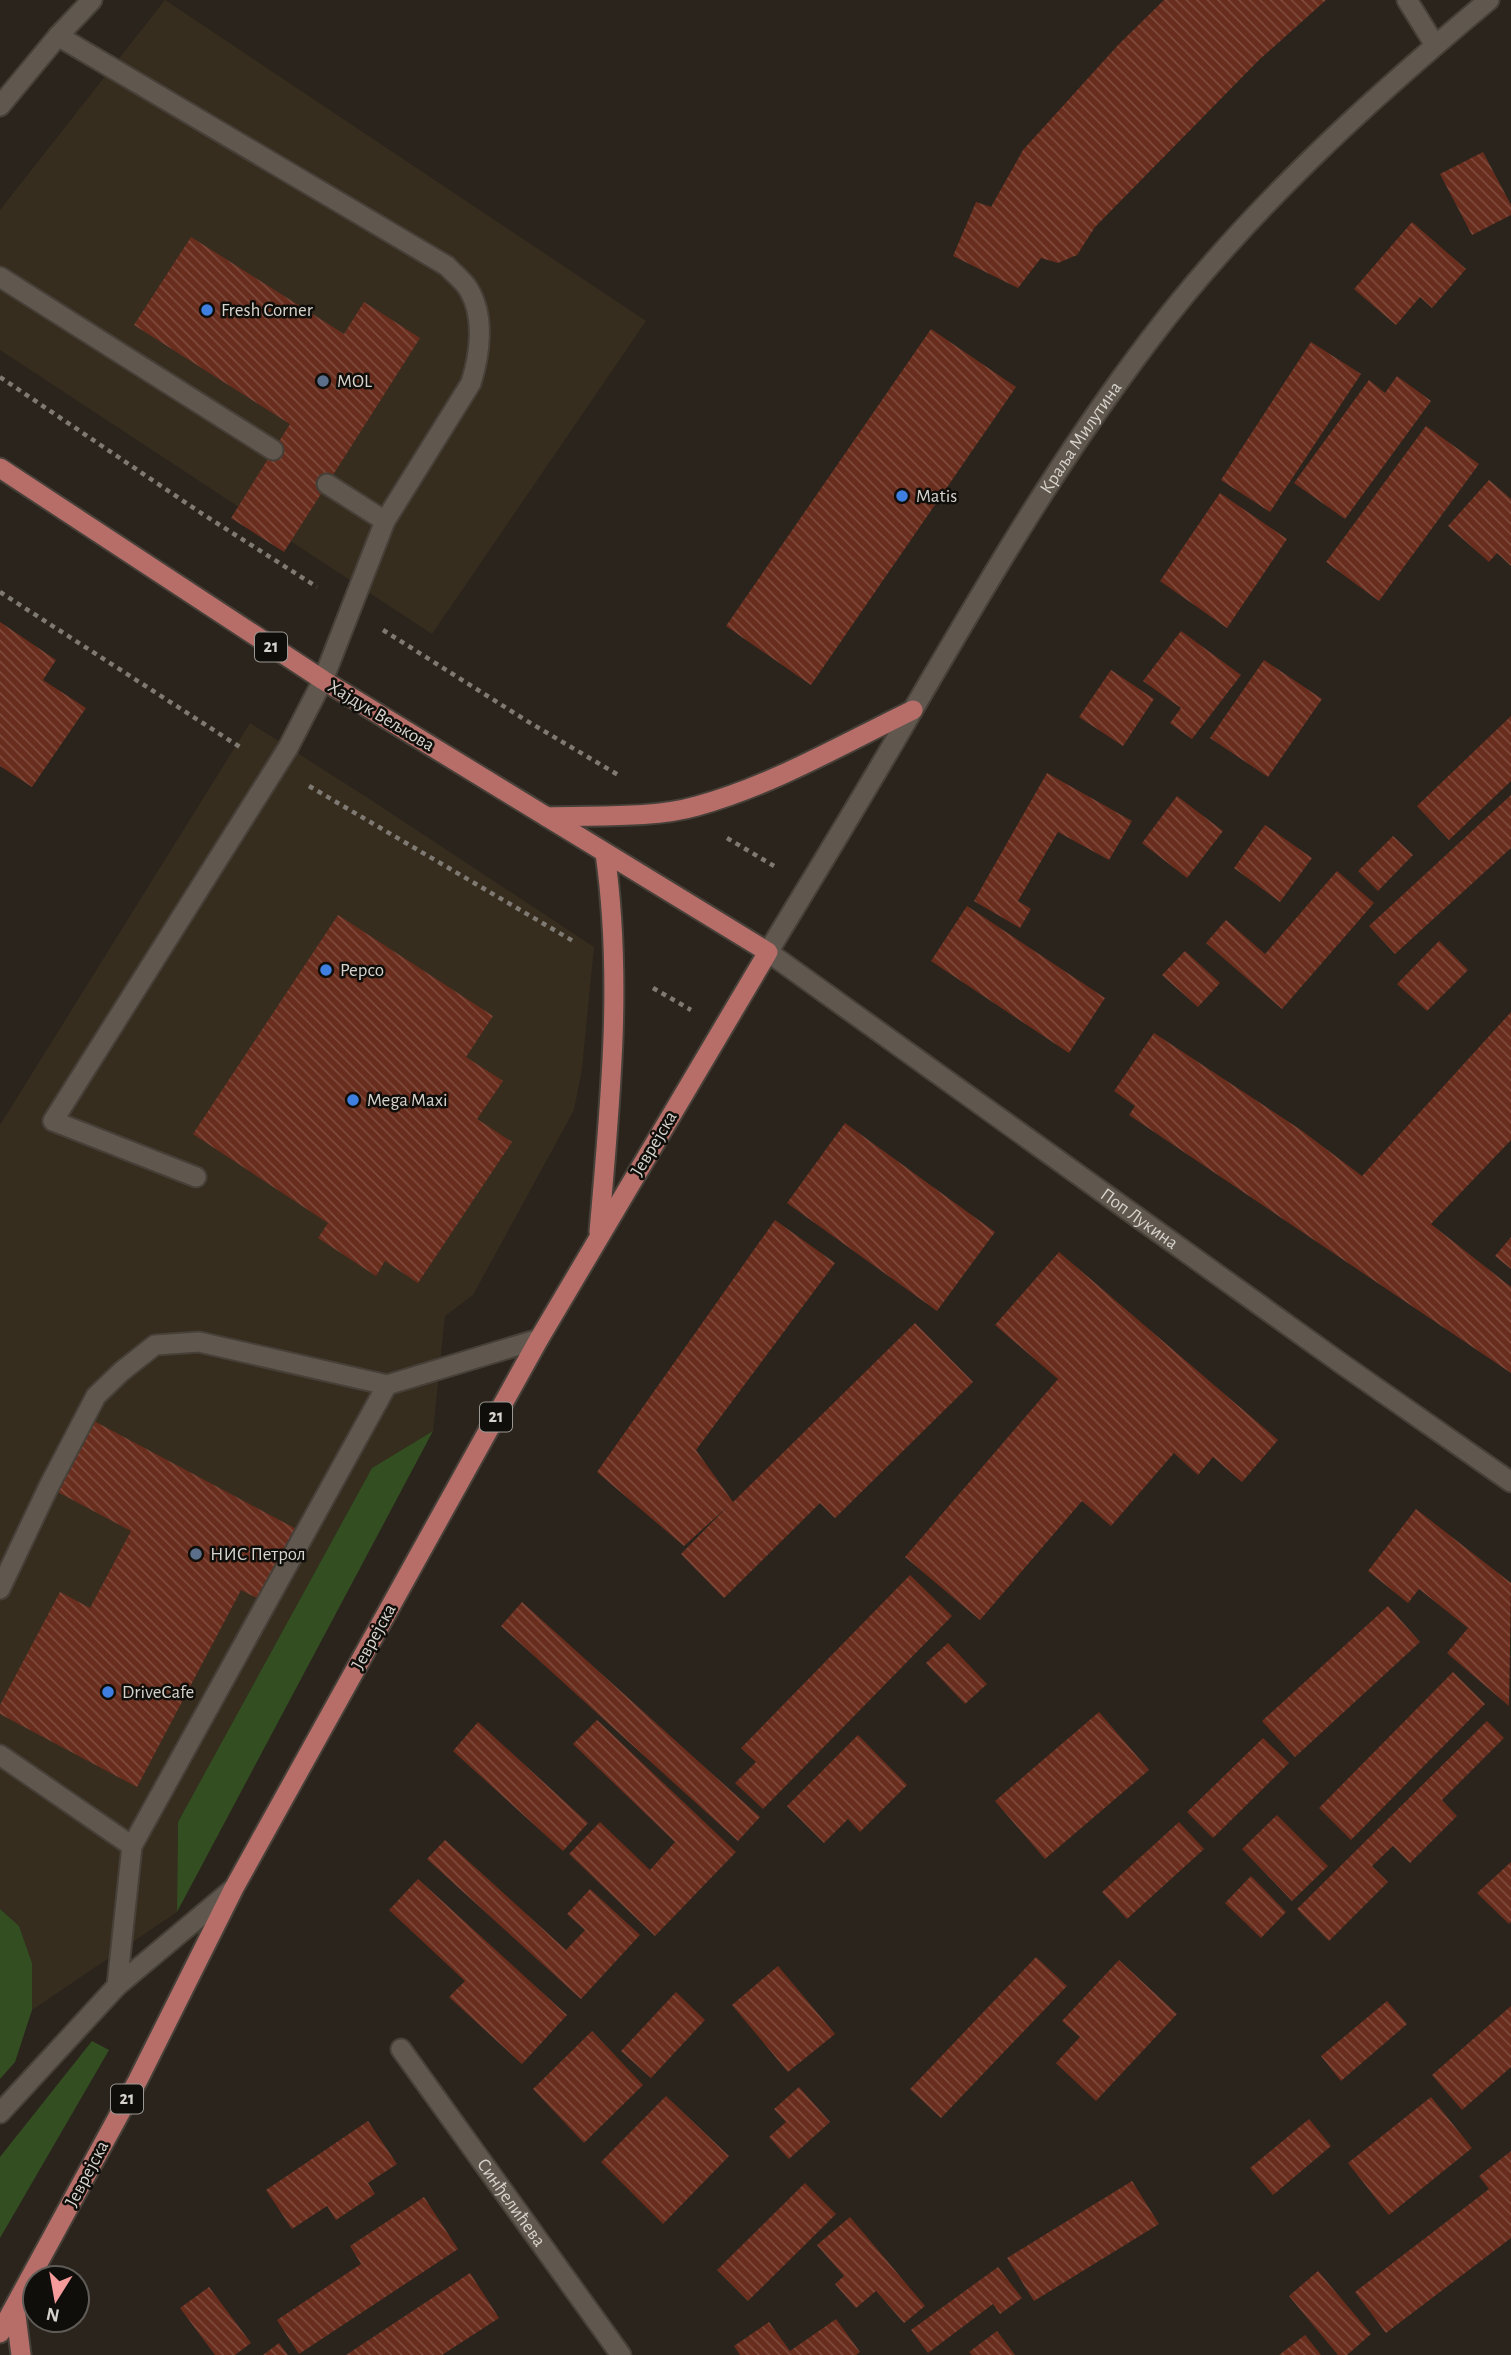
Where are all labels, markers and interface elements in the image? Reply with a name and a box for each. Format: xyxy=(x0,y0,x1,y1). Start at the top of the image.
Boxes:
place label: Fresh Corner xyxy=(221,301,313,320)
marker: Fresh Corner xyxy=(199,302,215,318)
place label: MOL xyxy=(337,372,372,391)
marker: MOL xyxy=(315,373,331,389)
street label: Краља Милутина xyxy=(1036,378,1125,497)
place label: Matis xyxy=(916,487,957,506)
marker: Matis xyxy=(894,488,910,504)
road number: 21 xyxy=(255,632,287,662)
street label: Хајдук Вељкова xyxy=(324,677,438,755)
place label: Pepco xyxy=(340,961,384,980)
marker: Pepco xyxy=(318,962,334,978)
place label: Mega Maxi xyxy=(367,1091,448,1110)
marker: Mega Maxi xyxy=(345,1092,361,1108)
street label: Јеврејска xyxy=(627,1108,681,1180)
street label: Поп Лукина xyxy=(1097,1184,1182,1253)
road number: 21 xyxy=(480,1402,512,1432)
place label: НИС Петрол xyxy=(210,1545,306,1564)
marker: НИС Петрол xyxy=(188,1546,204,1562)
street label: Јеврејска xyxy=(348,1601,400,1673)
place label: DriveCafe xyxy=(122,1683,194,1702)
marker: DriveCafe xyxy=(100,1684,116,1700)
road number: 21 xyxy=(111,2084,143,2113)
street label: Јеврејска xyxy=(62,2137,112,2210)
street label: Синђелићева xyxy=(473,2155,550,2250)
north arrow xyxy=(21,2264,91,2334)
text: N xyxy=(45,2304,61,2325)

